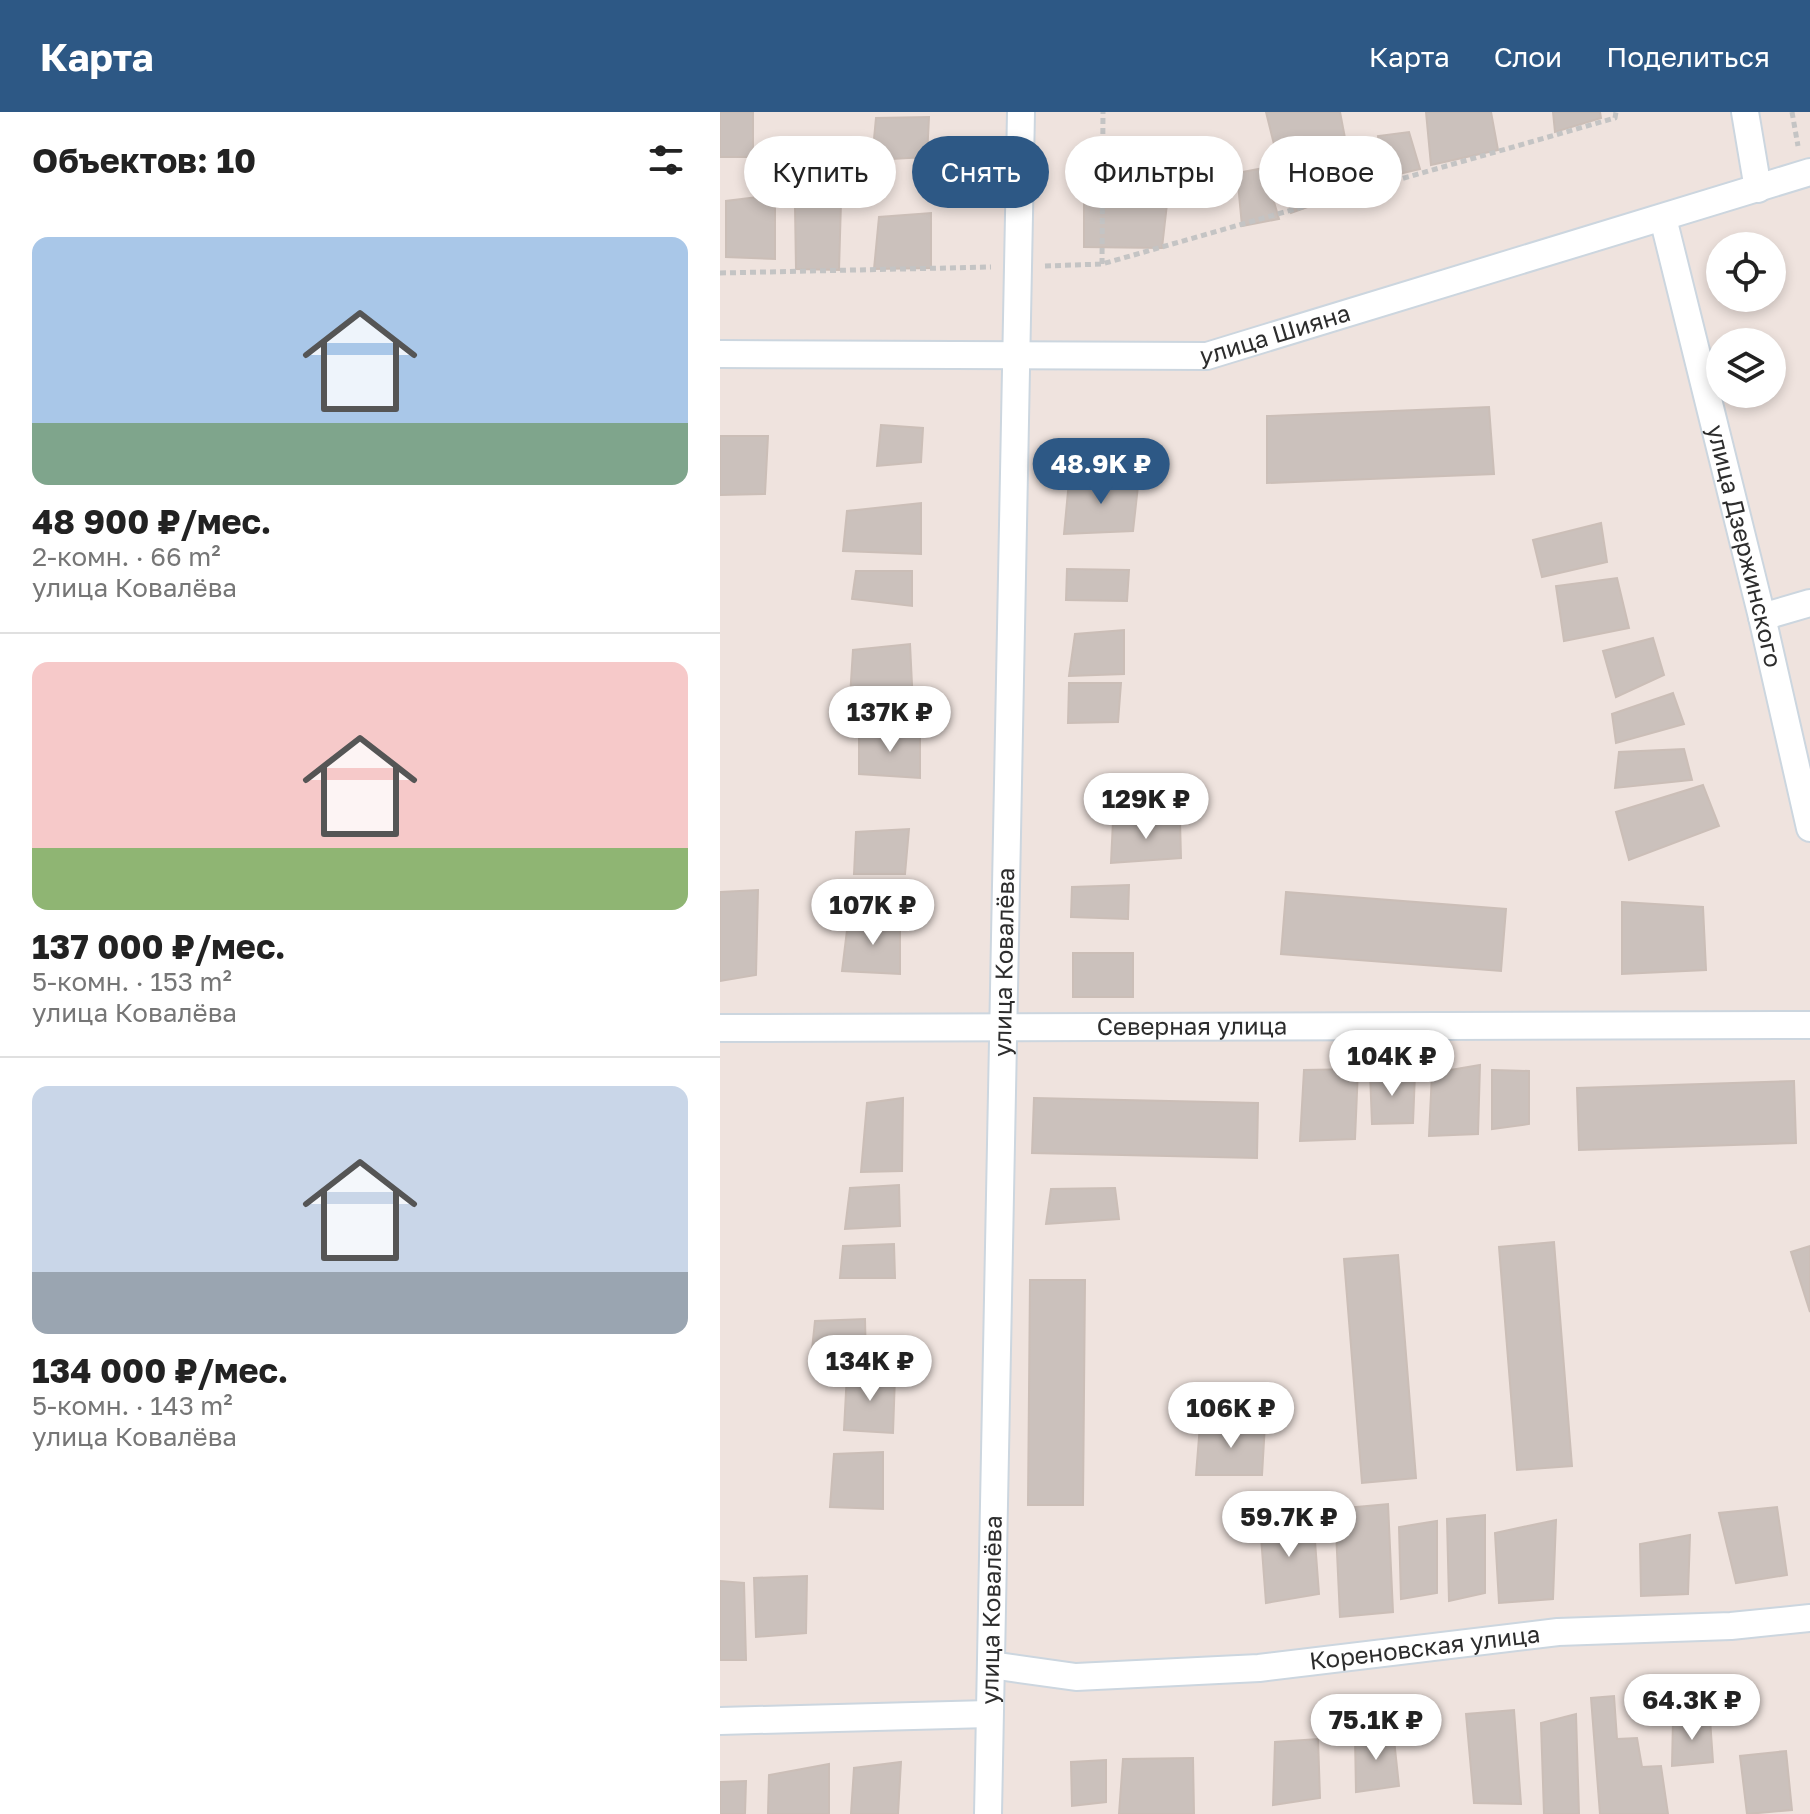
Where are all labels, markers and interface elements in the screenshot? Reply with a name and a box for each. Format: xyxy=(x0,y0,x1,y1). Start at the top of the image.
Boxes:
text: Карта xyxy=(40,34,153,79)
text: Карта xyxy=(1369,40,1450,73)
text: Слои xyxy=(1494,40,1562,73)
text: Поделиться xyxy=(1606,40,1770,73)
chip: Купить xyxy=(744,136,896,208)
chip: Снять xyxy=(912,136,1049,208)
chip: Фильтры xyxy=(1065,136,1243,208)
chip: Новое xyxy=(1259,136,1402,208)
icon: filters xyxy=(644,138,688,182)
text: Объектов: 10 xyxy=(32,140,256,180)
map controls xyxy=(1706,232,1786,408)
button: locate xyxy=(1706,232,1786,312)
icon: home xyxy=(288,289,432,433)
street label: улица Шияна xyxy=(1200,297,1353,369)
button: layers xyxy=(1706,328,1786,408)
street label: улица Дзержинского xyxy=(1702,421,1789,670)
pin: 48.9K ₽ xyxy=(1027,438,1175,506)
text: 48.9K ₽ xyxy=(1051,448,1151,479)
text: 48 900 ₽/мес. xyxy=(32,501,271,541)
text: 2-комн. · 66 m² xyxy=(32,541,221,572)
text: улица Ковалёва xyxy=(32,572,237,603)
pin: 137K ₽ xyxy=(825,686,955,754)
text: 137K ₽ xyxy=(847,696,933,727)
icon: home xyxy=(288,714,432,858)
pin: 129K ₽ xyxy=(1081,773,1211,841)
text: 129K ₽ xyxy=(1102,783,1190,814)
street label: улица Ковалёва xyxy=(987,867,1019,1057)
pin: 107K ₽ xyxy=(808,879,938,947)
text: 107K ₽ xyxy=(829,889,917,920)
text: 137 000 ₽/мес. xyxy=(32,926,286,966)
text: 5-комн. · 153 m² xyxy=(32,966,232,997)
text: улица Ковалёва xyxy=(32,997,237,1028)
street label: Северная улица xyxy=(1097,1010,1287,1040)
pin: 104K ₽ xyxy=(1327,1030,1457,1098)
text: 104K ₽ xyxy=(1347,1040,1437,1071)
icon: home xyxy=(288,1138,432,1282)
pin: 134K ₽ xyxy=(805,1335,935,1403)
text: 134K ₽ xyxy=(826,1345,914,1376)
text: 134 000 ₽/мес. xyxy=(32,1350,288,1390)
pin: 106K ₽ xyxy=(1166,1382,1296,1450)
text: 5-комн. · 143 m² xyxy=(32,1390,233,1421)
text: 106K ₽ xyxy=(1186,1392,1276,1423)
text: улица Ковалёва xyxy=(32,1421,237,1452)
pin: 59.7K ₽ xyxy=(1215,1491,1363,1559)
text: 59.7K ₽ xyxy=(1240,1501,1338,1532)
street label: улица Ковалёва xyxy=(974,1515,1007,1705)
street label: Кореновская улица xyxy=(1308,1618,1542,1675)
pin: 64.3K ₽ xyxy=(1618,1674,1766,1742)
text: 64.3K ₽ xyxy=(1642,1684,1742,1715)
pin: 75.1K ₽ xyxy=(1302,1694,1450,1762)
text: 75.1K ₽ xyxy=(1329,1704,1423,1735)

